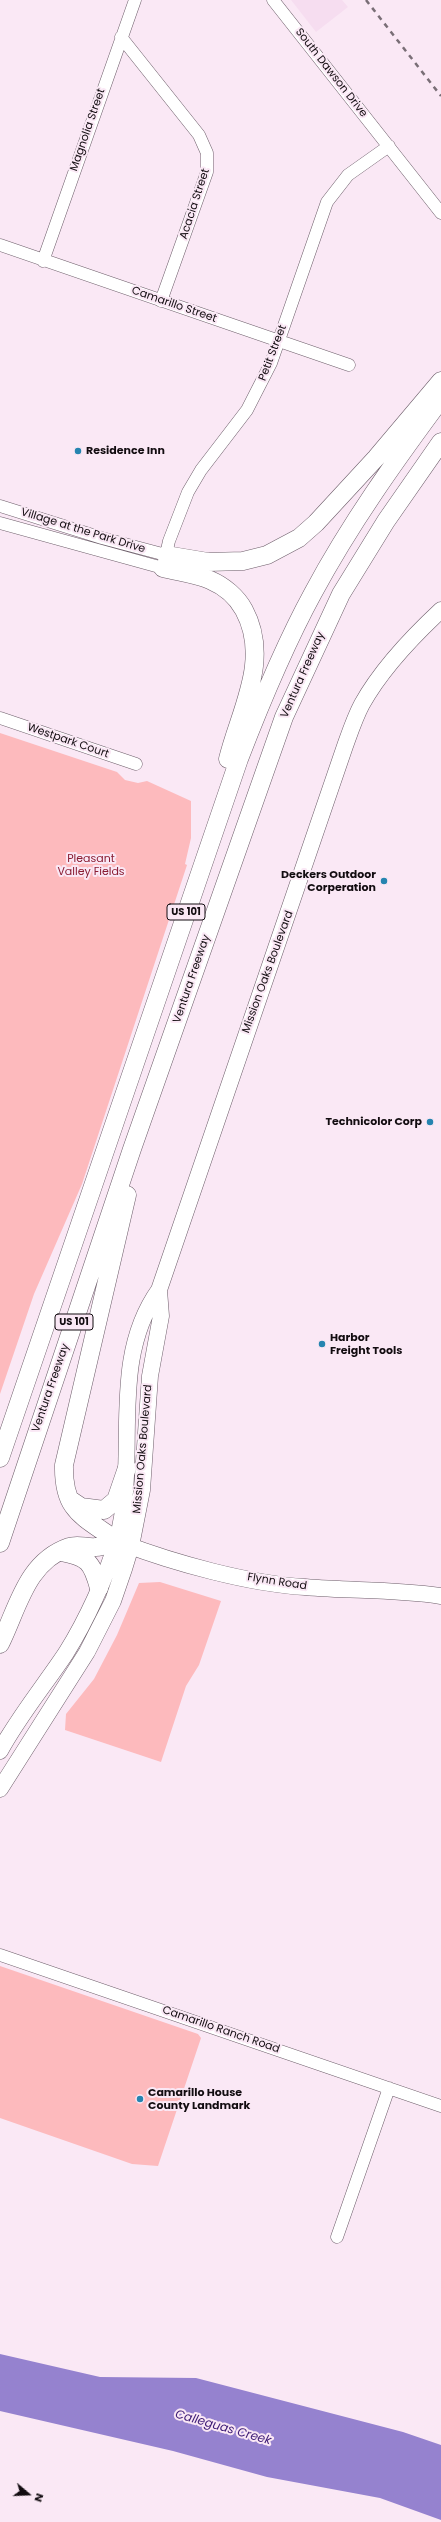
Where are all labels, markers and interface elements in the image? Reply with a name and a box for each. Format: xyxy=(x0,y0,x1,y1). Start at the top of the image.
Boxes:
street label: South Dawson Drive xyxy=(292,26,370,120)
street label: Magnolia Street xyxy=(68,87,108,173)
street label: Acacia Street xyxy=(177,167,213,241)
street label: Camarillo Street xyxy=(130,284,218,326)
street label: Petit Street xyxy=(256,323,290,383)
place label: Residence Inn xyxy=(86,444,165,458)
marker: Residence Inn xyxy=(73,446,83,456)
street label: Village at the Park Drive xyxy=(19,506,147,556)
street label: Ventura Freeway xyxy=(278,630,328,720)
street label: Westpark Court xyxy=(25,721,111,761)
park label: Pleasant Valley Fields xyxy=(57,852,125,878)
place label: Deckers Outdoor Corperation xyxy=(281,868,376,894)
marker: Deckers Outdoor Corperation xyxy=(379,876,389,886)
road number: US 101 xyxy=(167,904,205,920)
street label: Mission Oaks Boulevard xyxy=(240,909,296,1035)
street label: Ventura Freeway xyxy=(171,933,213,1025)
place label: Technicolor Corp xyxy=(325,1115,422,1129)
marker: Technicolor Corp xyxy=(425,1117,435,1127)
road number: US 101 xyxy=(55,1314,93,1330)
place label: Harbor Freight Tools xyxy=(330,1331,402,1357)
marker: Harbor Freight Tools xyxy=(317,1339,327,1349)
street label: Ventura Freeway xyxy=(30,1342,72,1434)
street label: Mission Oaks Boulevard xyxy=(131,1384,155,1514)
street label: Flynn Road xyxy=(246,1571,308,1593)
street label: Camarillo Ranch Road xyxy=(161,2004,281,2056)
place label: Camarillo House County Landmark xyxy=(148,2086,250,2112)
marker: Camarillo House County Landmark xyxy=(135,2094,145,2104)
water label: Calleguas Creek xyxy=(173,2407,273,2449)
north arrow xyxy=(8,2474,48,2514)
text: N xyxy=(30,2491,48,2504)

